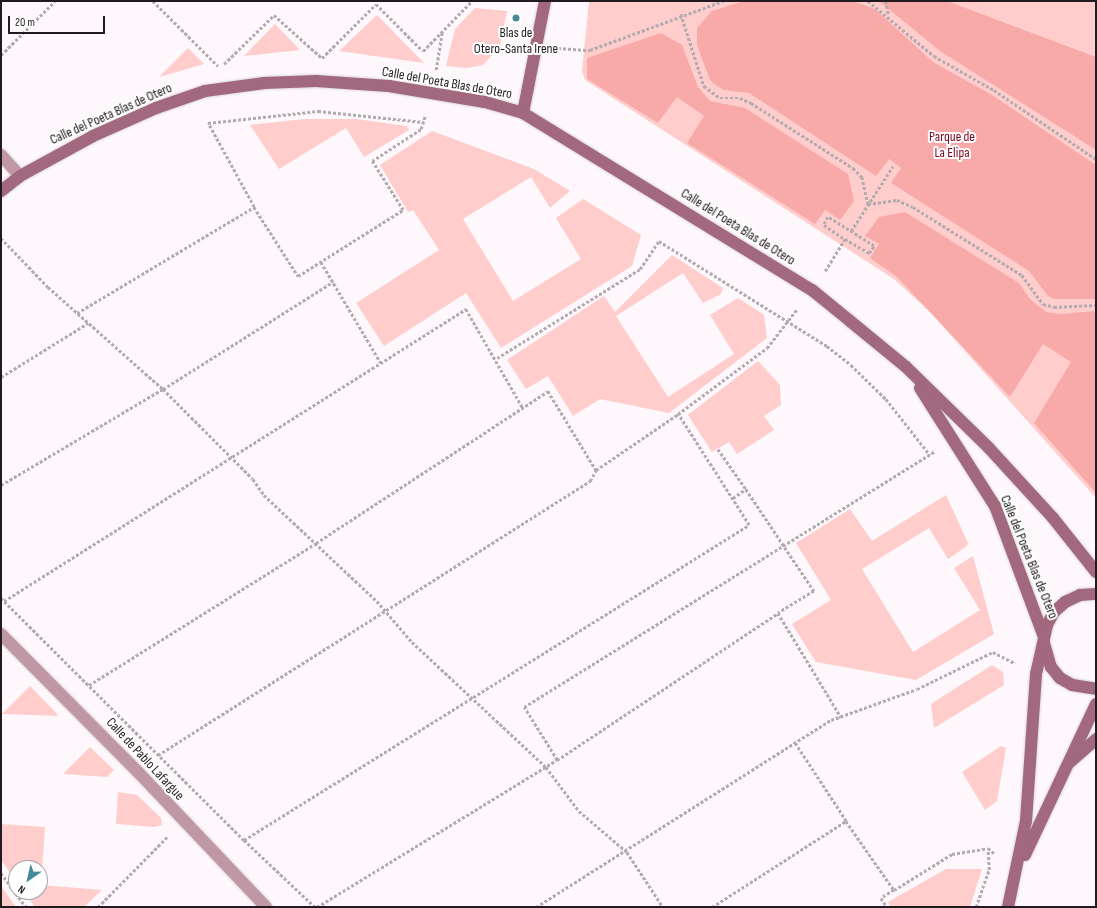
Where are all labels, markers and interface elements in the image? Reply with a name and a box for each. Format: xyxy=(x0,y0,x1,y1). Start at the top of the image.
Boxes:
scale bar xyxy=(10,8,107,34)
marker: Blas de Otero-Santa Irene xyxy=(511,13,521,23)
text: 20 m xyxy=(15,15,35,30)
place label: Blas de Otero-Santa Irene xyxy=(474,25,558,58)
street label: Calle del Poeta Blas de Otero xyxy=(381,63,513,103)
street label: Calle del Poeta Blas de Otero xyxy=(47,80,175,148)
park label: Parque de La Elipa xyxy=(929,129,975,162)
street label: Calle del Poeta Blas de Otero xyxy=(678,185,798,269)
street label: Calle del Poeta Blas de Otero xyxy=(997,493,1061,621)
street label: Calle de Pablo Lafargue xyxy=(102,714,188,804)
north arrow xyxy=(8,860,48,900)
text: N xyxy=(15,883,28,897)

